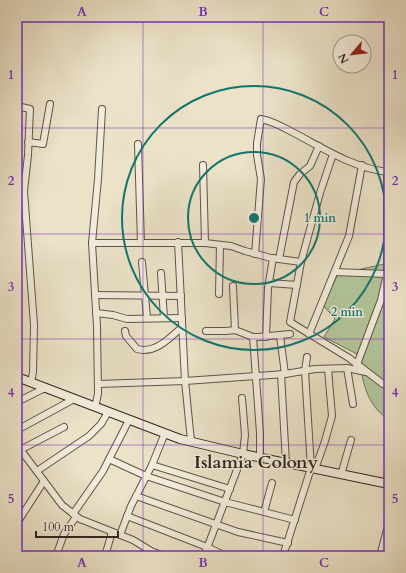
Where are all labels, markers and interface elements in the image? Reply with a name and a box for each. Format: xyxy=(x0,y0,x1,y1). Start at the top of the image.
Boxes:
text: A xyxy=(77,3,87,21)
text: B xyxy=(198,3,208,21)
text: C xyxy=(319,3,329,21)
north arrow xyxy=(332,34,372,74)
text: N xyxy=(335,50,352,66)
text: 1 xyxy=(8,66,14,84)
text: 1 xyxy=(392,66,398,84)
text: 2 xyxy=(8,172,15,190)
text: 2 xyxy=(392,172,399,190)
text: 1 min xyxy=(304,210,336,226)
centre of rings xyxy=(247,211,261,225)
text: 3 xyxy=(8,278,15,296)
text: 3 xyxy=(392,278,399,296)
text: 2 min xyxy=(331,304,363,320)
text: 4 xyxy=(8,384,15,402)
text: 4 xyxy=(392,384,399,402)
district label: Islamia Colony xyxy=(194,450,319,475)
text: 5 xyxy=(8,490,14,508)
text: 5 xyxy=(392,490,398,508)
scale bar xyxy=(36,513,118,539)
text: 100 m xyxy=(42,519,75,535)
text: A xyxy=(77,554,87,572)
text: B xyxy=(198,554,208,572)
text: C xyxy=(319,554,329,572)

